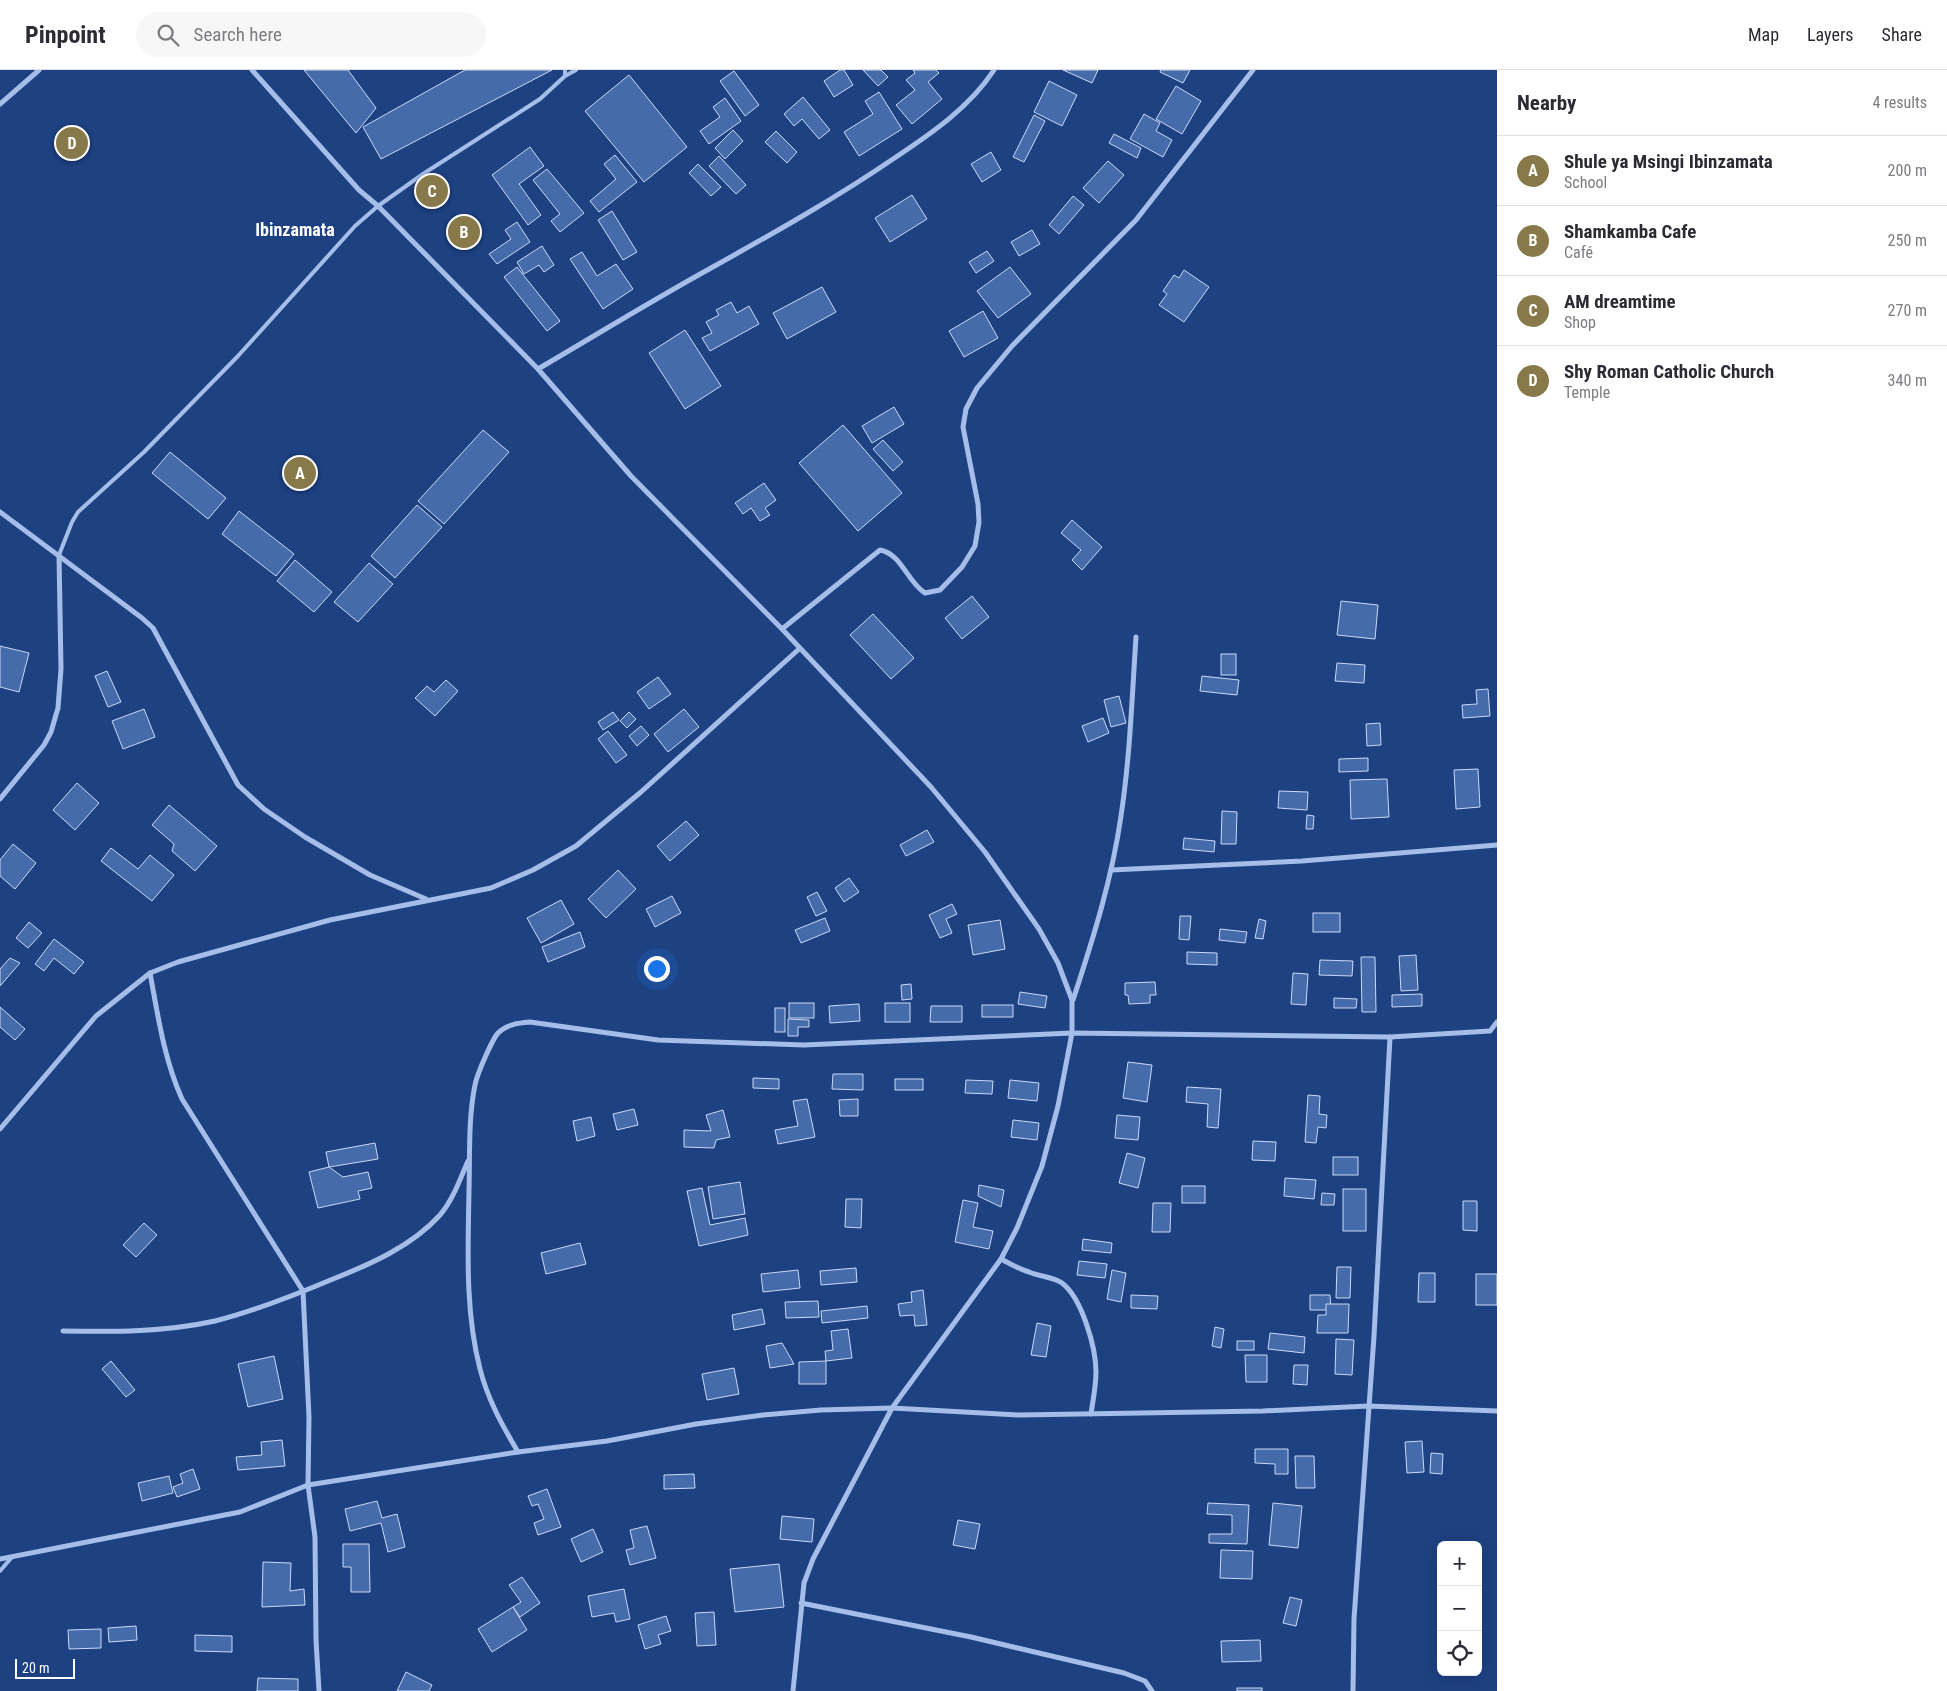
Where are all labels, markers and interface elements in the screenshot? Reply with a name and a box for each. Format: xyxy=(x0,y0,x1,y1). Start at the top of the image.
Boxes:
search box xyxy=(136,12,486,57)
text: Pinpoint xyxy=(25,21,106,49)
icon: search xyxy=(154,21,182,49)
text: Search here xyxy=(194,23,282,46)
text: Map xyxy=(1748,24,1779,45)
text: Layers xyxy=(1807,24,1854,45)
text: Share xyxy=(1882,24,1922,45)
text: Nearby xyxy=(1517,91,1576,115)
text: 4 results xyxy=(1872,93,1927,112)
pin: D xyxy=(56,124,88,162)
text: Shule ya Msingi Ibinzamata xyxy=(1564,150,1773,173)
text: A xyxy=(1528,161,1538,180)
text: 200 m xyxy=(1888,161,1927,180)
pin: C xyxy=(416,172,448,210)
text: School xyxy=(1564,173,1607,192)
pin: B xyxy=(448,213,480,251)
district label: Ibinzamata xyxy=(255,219,335,240)
text: Shamkamba Cafe xyxy=(1564,220,1696,243)
text: B xyxy=(1529,231,1537,250)
text: 250 m xyxy=(1888,231,1927,250)
text: Café xyxy=(1564,243,1593,262)
text: AM dreamtime xyxy=(1564,290,1676,313)
text: C xyxy=(1528,301,1538,320)
text: 270 m xyxy=(1888,301,1927,320)
text: Shop xyxy=(1564,313,1596,332)
text: Shy Roman Catholic Church xyxy=(1564,360,1774,383)
text: D xyxy=(1528,371,1538,390)
text: 340 m xyxy=(1888,371,1927,390)
text: Temple xyxy=(1564,383,1610,402)
pin: A xyxy=(284,454,316,492)
your location xyxy=(644,956,670,982)
map controls xyxy=(1437,1541,1482,1676)
button: + xyxy=(1437,1541,1482,1586)
button: − xyxy=(1437,1586,1482,1631)
button: locate xyxy=(1437,1631,1482,1676)
scale bar xyxy=(15,1656,75,1679)
text: 20 m xyxy=(22,1660,50,1676)

